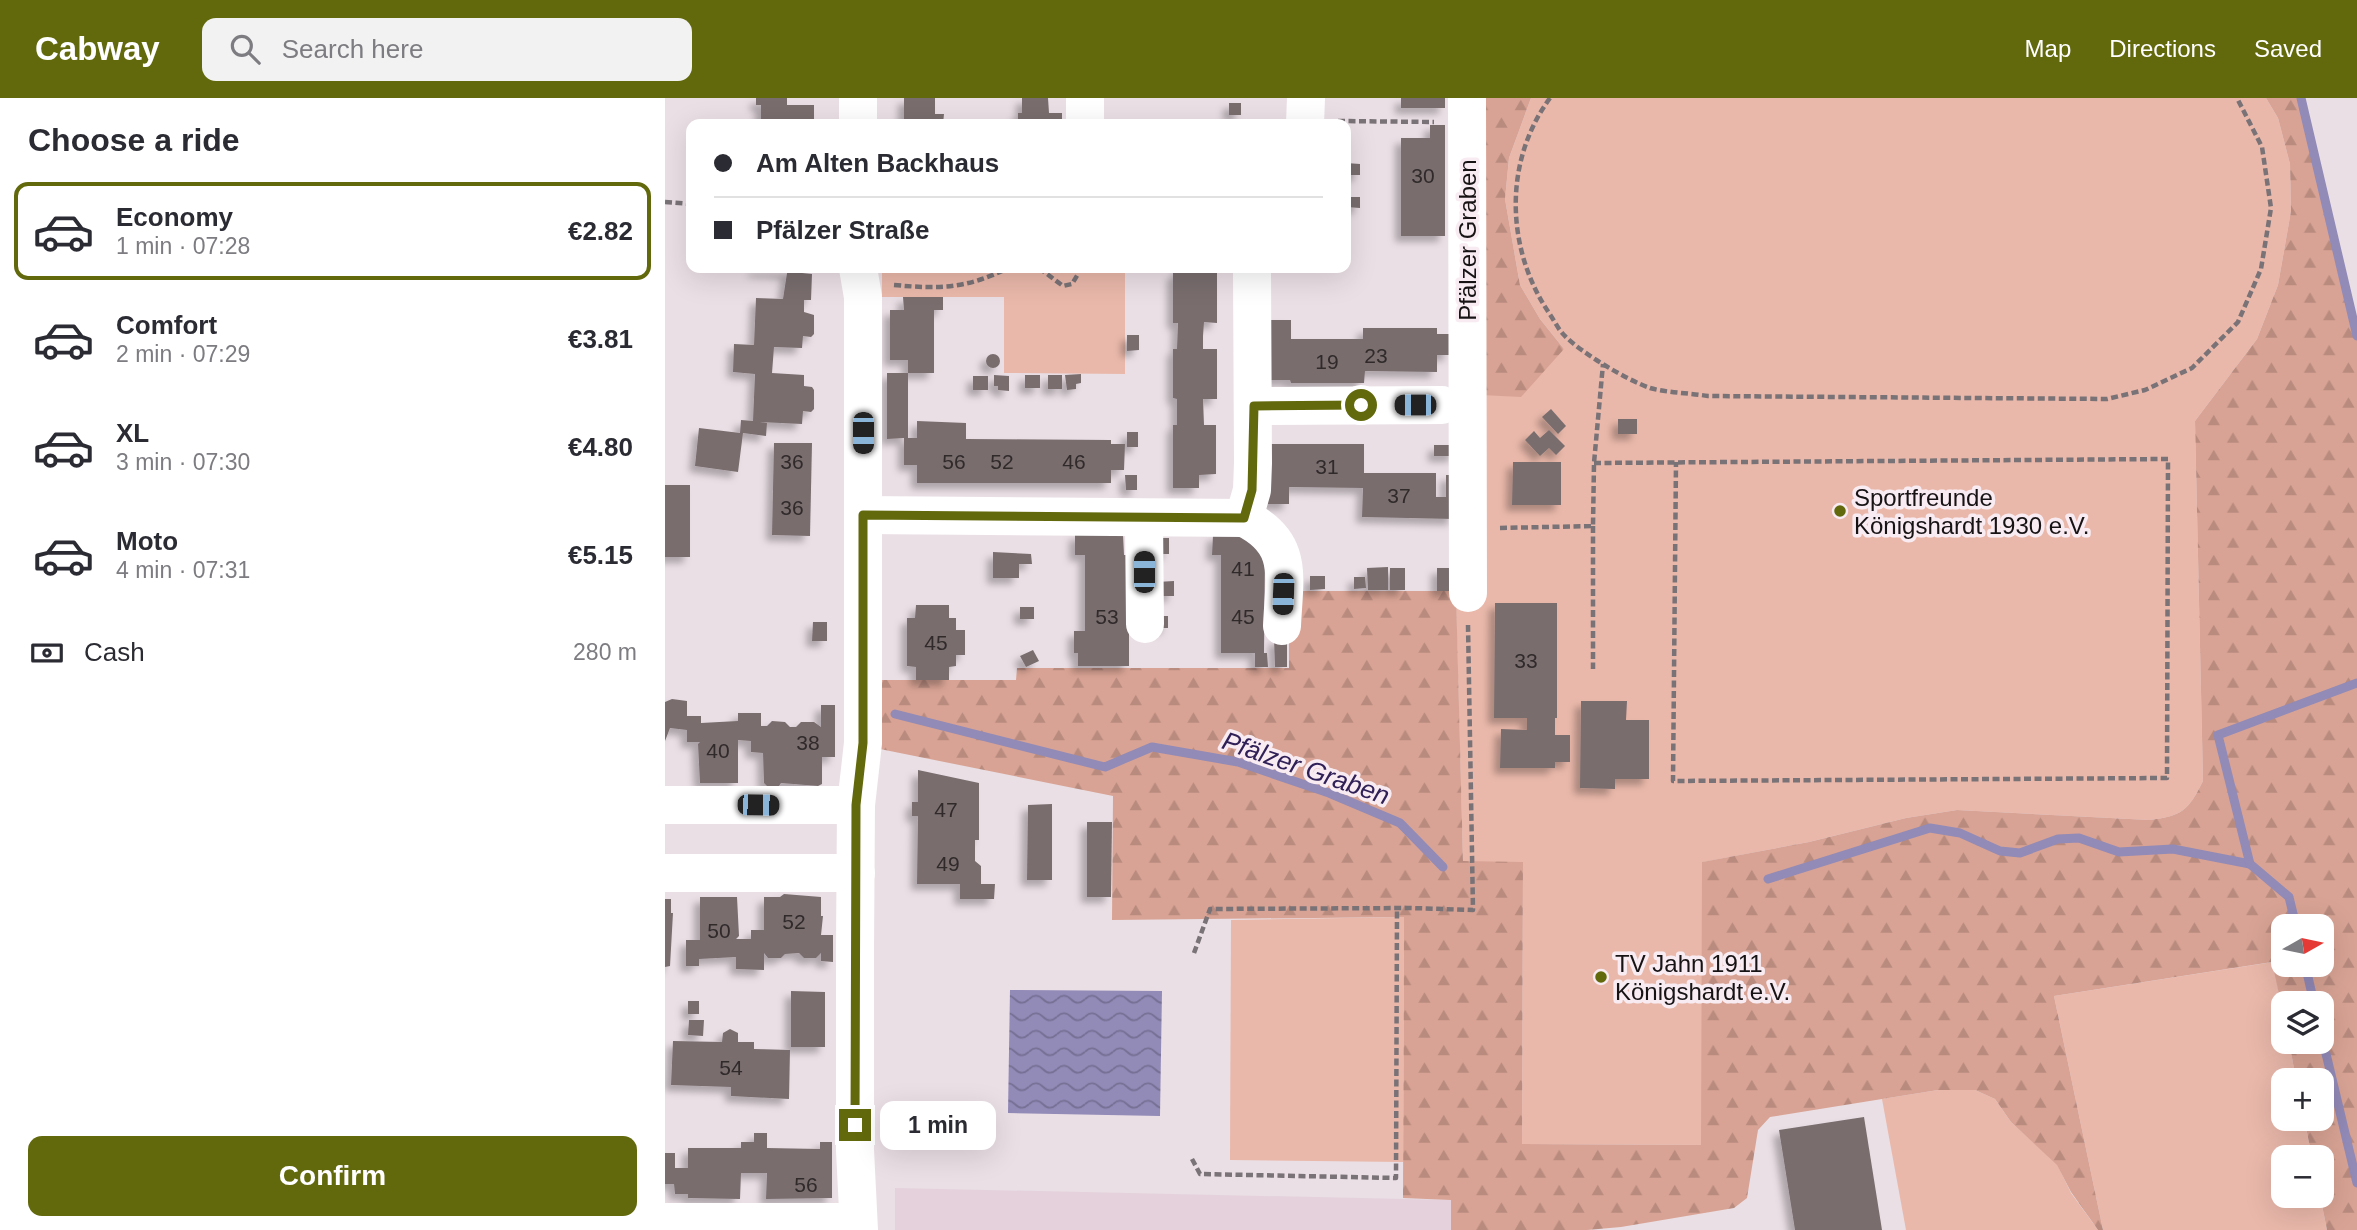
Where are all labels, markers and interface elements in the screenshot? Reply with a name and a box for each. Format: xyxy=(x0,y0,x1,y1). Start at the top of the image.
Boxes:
search box xyxy=(202,18,692,81)
text: Cabway xyxy=(35,30,160,67)
icon: search xyxy=(226,30,264,68)
text: Search here xyxy=(282,34,423,64)
text: Map xyxy=(2025,35,2071,62)
text: Directions xyxy=(2109,35,2216,62)
text: Saved xyxy=(2254,35,2322,62)
text: Choose a ride xyxy=(28,122,240,158)
text: Am Alten Backhaus xyxy=(756,148,999,178)
street label: Pfälzer Graben xyxy=(1454,159,1481,321)
house number: 30 xyxy=(1411,164,1435,187)
icon: car xyxy=(32,200,95,263)
text: Economy xyxy=(116,202,233,232)
text: Pfälzer Straße xyxy=(756,215,929,245)
text: €2.82 xyxy=(568,216,633,246)
text: 1 min · 07:28 xyxy=(116,233,250,259)
icon: car xyxy=(32,308,95,371)
text: Comfort xyxy=(116,310,217,340)
text: €3.81 xyxy=(568,324,633,354)
text: 2 min · 07:29 xyxy=(116,341,250,367)
house number: 23 xyxy=(1364,344,1388,367)
house number: 19 xyxy=(1315,350,1339,373)
route start xyxy=(1345,389,1377,421)
car xyxy=(1395,395,1437,416)
car xyxy=(853,412,874,454)
icon: car xyxy=(32,416,95,479)
text: XL xyxy=(116,418,149,448)
text: €4.80 xyxy=(568,432,633,462)
text: 3 min · 07:30 xyxy=(116,449,250,475)
house number: 36 xyxy=(780,450,804,473)
house number: 56 xyxy=(942,450,966,473)
house number: 52 xyxy=(990,450,1014,473)
house number: 46 xyxy=(1062,450,1086,473)
house number: 31 xyxy=(1315,455,1339,478)
house number: 37 xyxy=(1387,484,1411,507)
place label: Sportfreunde Königshardt 1930 e.V. xyxy=(1854,484,2089,539)
house number: 36 xyxy=(780,496,804,519)
marker: Sportfreunde Königshardt 1930 e.V. xyxy=(1832,503,1848,519)
icon: car xyxy=(32,524,95,587)
text: Moto xyxy=(116,526,178,556)
text: €5.15 xyxy=(568,540,633,570)
car xyxy=(1134,551,1155,593)
text: 4 min · 07:31 xyxy=(116,557,250,583)
house number: 41 xyxy=(1231,557,1255,580)
car xyxy=(1272,573,1295,615)
house number: 53 xyxy=(1095,605,1119,628)
house number: 45 xyxy=(1231,605,1255,628)
house number: 45 xyxy=(924,631,948,654)
icon: cash xyxy=(28,634,66,672)
text: Cash xyxy=(84,637,145,667)
text: 280 m xyxy=(573,639,637,665)
house number: 33 xyxy=(1514,649,1538,672)
water label: Pfälzer Graben xyxy=(1218,725,1394,811)
house number: 38 xyxy=(796,731,820,754)
house number: 40 xyxy=(706,739,730,762)
car xyxy=(737,794,780,816)
house number: 47 xyxy=(934,798,958,821)
house number: 49 xyxy=(936,852,960,875)
house number: 52 xyxy=(782,910,806,933)
north arrow xyxy=(2271,914,2335,976)
map controls xyxy=(2271,914,2334,1208)
house number: 50 xyxy=(707,919,731,942)
place label: TV Jahn 1911 Königshardt e.V. xyxy=(1615,950,1790,1005)
marker: TV Jahn 1911 Königshardt e.V. xyxy=(1593,969,1609,985)
button: layers xyxy=(2271,991,2334,1054)
house number: 54 xyxy=(719,1056,743,1079)
button: + xyxy=(2271,1068,2334,1131)
callout: 1 min xyxy=(879,1100,995,1150)
route end xyxy=(839,1109,871,1141)
text: 1 min xyxy=(908,1112,968,1138)
button: Confirm xyxy=(28,1136,637,1216)
button: − xyxy=(2271,1145,2334,1208)
house number: 56 xyxy=(794,1173,818,1196)

